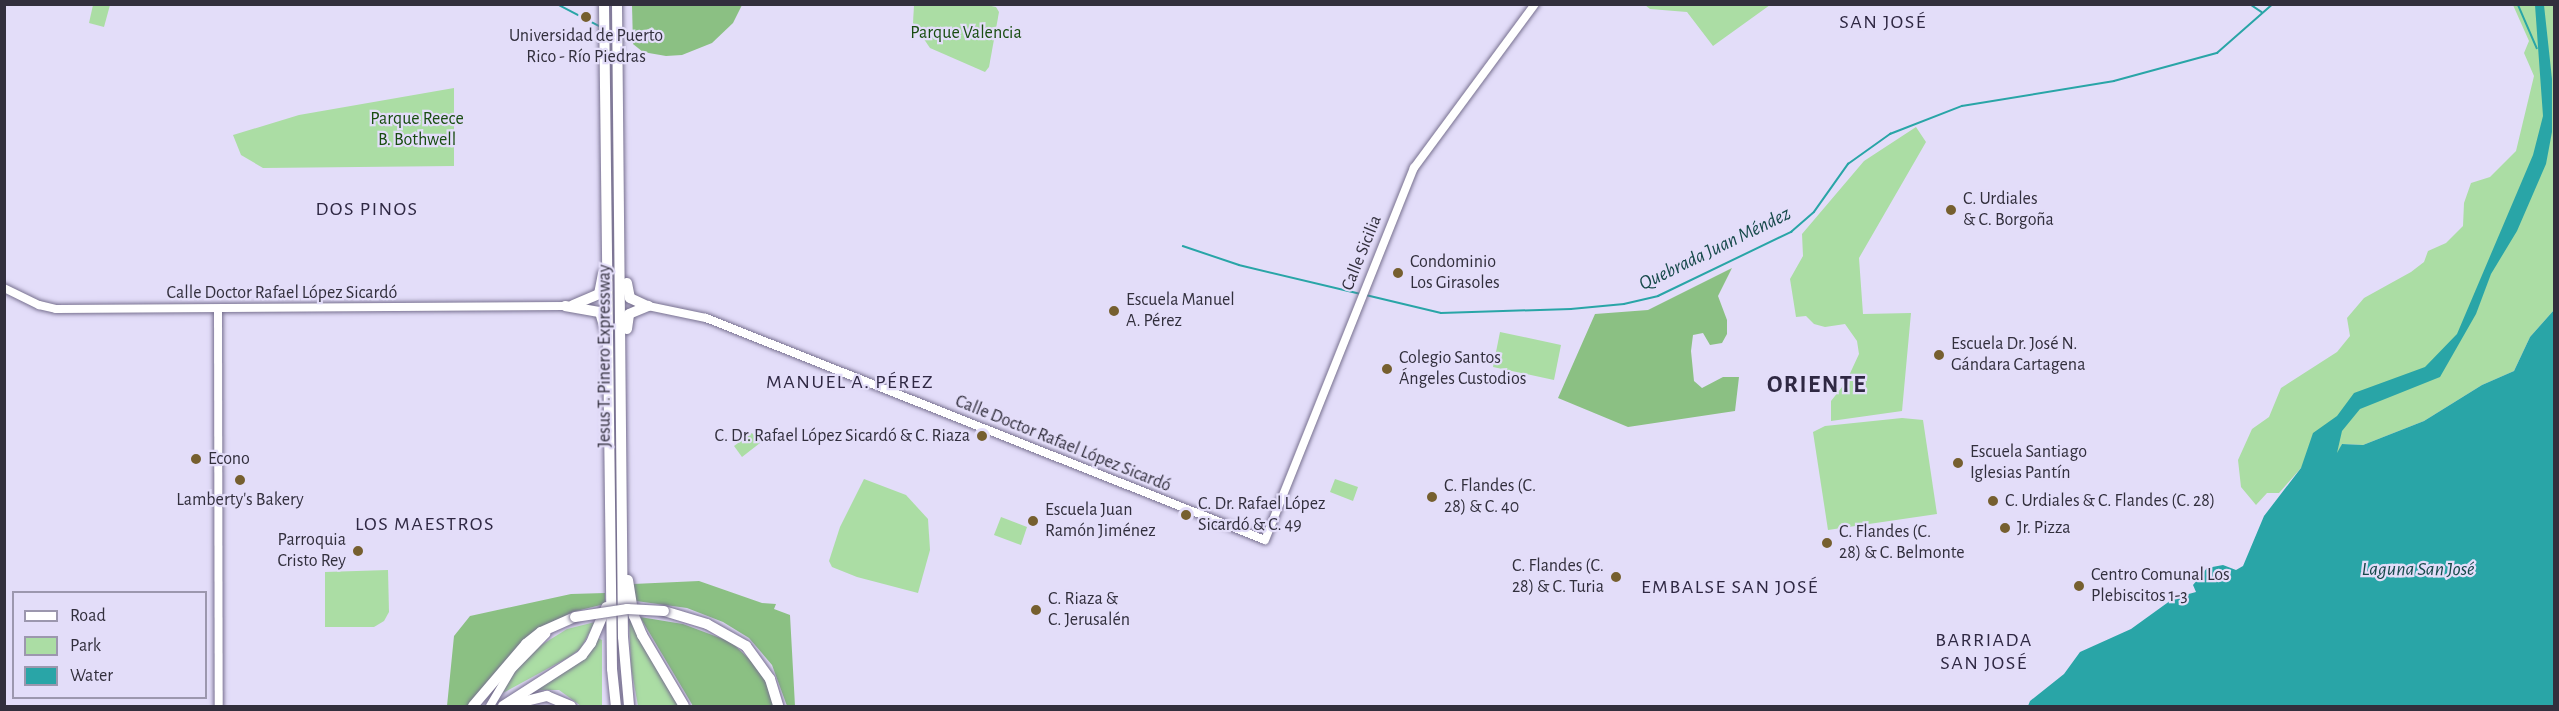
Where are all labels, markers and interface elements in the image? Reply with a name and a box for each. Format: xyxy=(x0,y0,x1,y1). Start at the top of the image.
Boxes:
marker: Universidad de Puerto Rico - Río Piedras xyxy=(579,10,593,24)
district label: SAN JOSÉ xyxy=(1839,10,1927,34)
park label: Parque Valencia xyxy=(910,22,1022,44)
place label: Universidad de Puerto Rico - Río Piedras xyxy=(509,26,663,68)
park label: Parque Reece B. Bothwell xyxy=(370,109,464,152)
place label: C. Urdiales & C. Borgoña xyxy=(1963,189,2054,232)
district label: DOS PINOS xyxy=(315,197,419,221)
water label: Quebrada Juan Méndez xyxy=(1635,202,1795,296)
marker: C. Urdiales & C. Borgoña xyxy=(1944,203,1958,217)
street label: Calle Sicilia xyxy=(1337,212,1387,294)
place label: Condominio Los Girasoles xyxy=(1410,252,1500,294)
street label: Jesus T. Pinero Expressway xyxy=(594,265,616,447)
marker: Condominio Los Girasoles xyxy=(1391,266,1405,280)
street label: Calle Doctor Rafael López Sicardó xyxy=(167,282,397,304)
place label: Escuela Manuel A. Pérez xyxy=(1126,290,1235,332)
marker: Escuela Manuel A. Pérez xyxy=(1107,304,1121,318)
place label: Escuela Dr. José N. Gándara Cartagena xyxy=(1951,334,2085,376)
place label: Colegio Santos Ángeles Custodios xyxy=(1399,348,1526,391)
marker: Escuela Dr. José N. Gándara Cartagena xyxy=(1932,348,1946,362)
marker: Colegio Santos Ángeles Custodios xyxy=(1380,362,1394,376)
district label: MANUEL A. PÉREZ xyxy=(766,370,934,394)
district label: ORIENTE xyxy=(1767,372,1867,400)
street label: Calle Doctor Rafael López Sicardó xyxy=(952,391,1174,497)
place label: C. Dr. Rafael López Sicardó & C. Riaza xyxy=(715,425,970,447)
marker: C. Dr. Rafael López Sicardó & C. Riaza xyxy=(975,429,989,443)
place label: Escuela Santiago Iglesias Pantín xyxy=(1970,442,2087,484)
place label: Econo xyxy=(208,448,250,470)
marker: Econo xyxy=(189,452,203,466)
marker: Escuela Santiago Iglesias Pantín xyxy=(1951,456,1965,470)
marker: Lamberty's Bakery xyxy=(233,473,247,487)
place label: C. Flandes (C. 28) & C. 40 xyxy=(1444,476,1536,518)
place label: Lamberty's Bakery xyxy=(176,489,304,511)
marker: C. Flandes (C. 28) & C. 40 xyxy=(1425,490,1439,504)
place label: C. Urdiales & C. Flandes (C. 28) xyxy=(2005,490,2215,512)
place label: C. Dr. Rafael López Sicardó & C. 49 xyxy=(1198,494,1325,536)
marker: C. Urdiales & C. Flandes (C. 28) xyxy=(1986,494,2000,508)
place label: Escuela Juan Ramón Jiménez xyxy=(1045,500,1156,542)
marker: C. Dr. Rafael López Sicardó & C. 49 xyxy=(1179,508,1193,522)
district label: LOS MAESTROS xyxy=(355,512,495,536)
marker: Escuela Juan Ramón Jiménez xyxy=(1026,514,1040,528)
place label: Jr. Pizza xyxy=(2017,517,2071,539)
marker: Jr. Pizza xyxy=(1998,521,2012,535)
place label: C. Flandes (C. 28) & C. Belmonte xyxy=(1839,522,1964,564)
place label: Parroquia Cristo Rey xyxy=(277,530,346,572)
marker: C. Flandes (C. 28) & C. Belmonte xyxy=(1820,536,1834,550)
marker: Parroquia Cristo Rey xyxy=(351,544,365,558)
place label: C. Flandes (C. 28) & C. Turia xyxy=(1512,556,1604,598)
water label: Laguna San José xyxy=(2361,557,2475,581)
place label: Centro Comunal Los Plebiscitos 1-3 xyxy=(2091,565,2230,608)
marker: C. Flandes (C. 28) & C. Turia xyxy=(1609,570,1623,584)
district label: EMBALSE SAN JOSÉ xyxy=(1641,575,1819,599)
marker: Centro Comunal Los Plebiscitos 1-3 xyxy=(2072,579,2086,593)
place label: C. Riaza & C. Jerusalén xyxy=(1048,589,1130,632)
legend xyxy=(12,591,207,699)
marker: C. Riaza & C. Jerusalén xyxy=(1029,603,1043,617)
text: Road xyxy=(70,607,106,625)
district label: BARRIADA SAN JOSÉ xyxy=(1935,628,2033,675)
text: Park xyxy=(70,637,101,655)
text: Water xyxy=(70,667,113,685)

